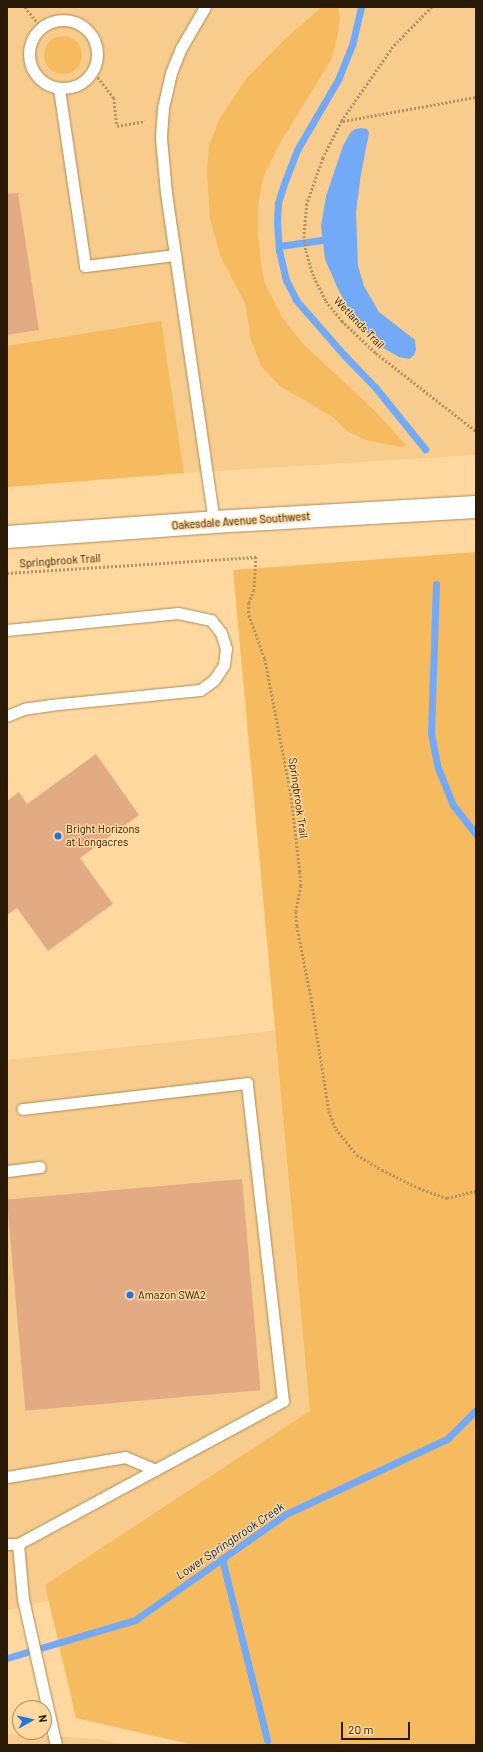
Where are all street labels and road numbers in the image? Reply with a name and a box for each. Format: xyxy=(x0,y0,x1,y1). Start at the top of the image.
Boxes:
street label: Wetlands Trail xyxy=(331,294,387,352)
street label: Oakesdale Avenue Southwest xyxy=(171,510,311,532)
street label: Springbrook Trail xyxy=(19,552,101,570)
street label: Springbrook Trail xyxy=(286,757,310,839)

